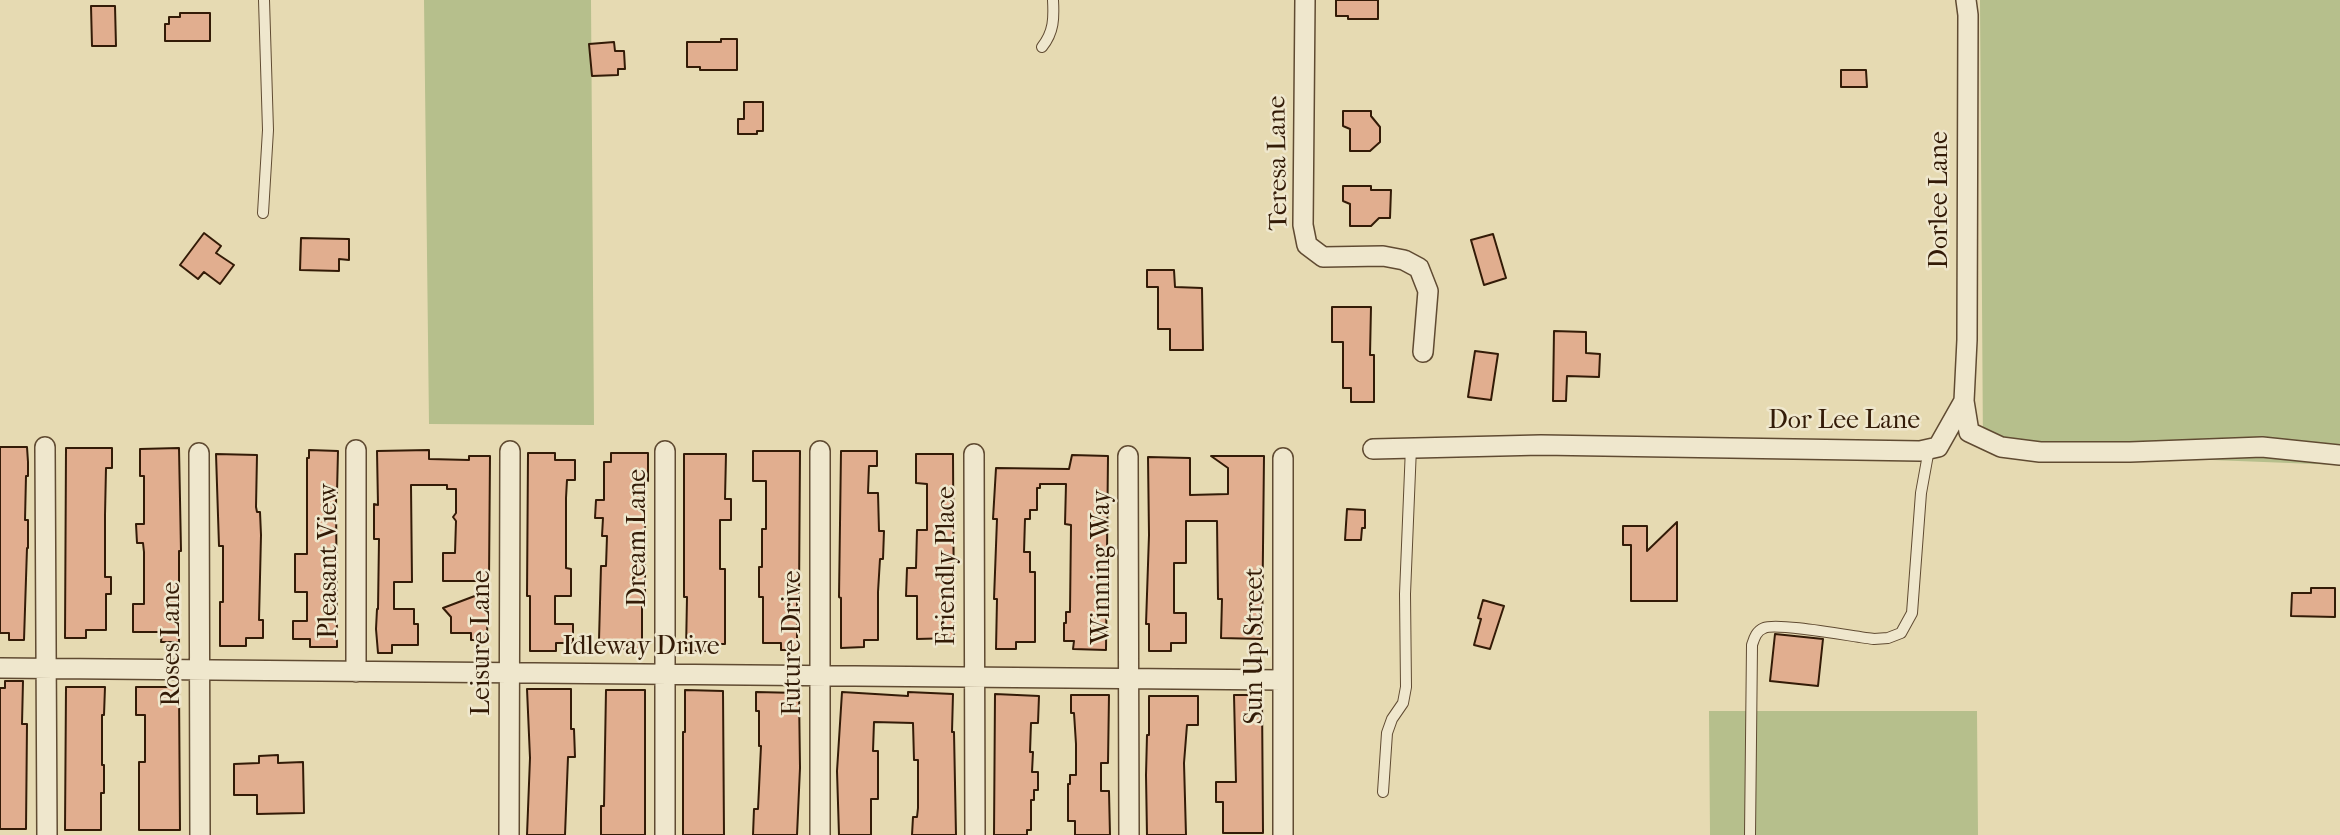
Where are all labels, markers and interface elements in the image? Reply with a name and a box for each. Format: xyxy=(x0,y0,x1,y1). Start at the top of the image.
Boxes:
street label: Teresa Lane xyxy=(1262,95,1296,231)
street label: Dorlee Lane xyxy=(1925,131,1957,269)
street label: Dor Lee Lane xyxy=(1768,406,1920,438)
street label: Dream Lane xyxy=(623,469,655,607)
street label: Pleasant View xyxy=(314,483,346,639)
street label: Friendly Place xyxy=(932,486,964,646)
street label: Winning Way xyxy=(1087,490,1119,644)
street label: Sun Up Street xyxy=(1240,567,1272,725)
street label: Leisure Lane xyxy=(467,570,499,716)
street label: Future Drive xyxy=(778,570,810,716)
street label: Roses Lane xyxy=(157,582,189,706)
street label: Idleway Drive xyxy=(562,632,720,664)

